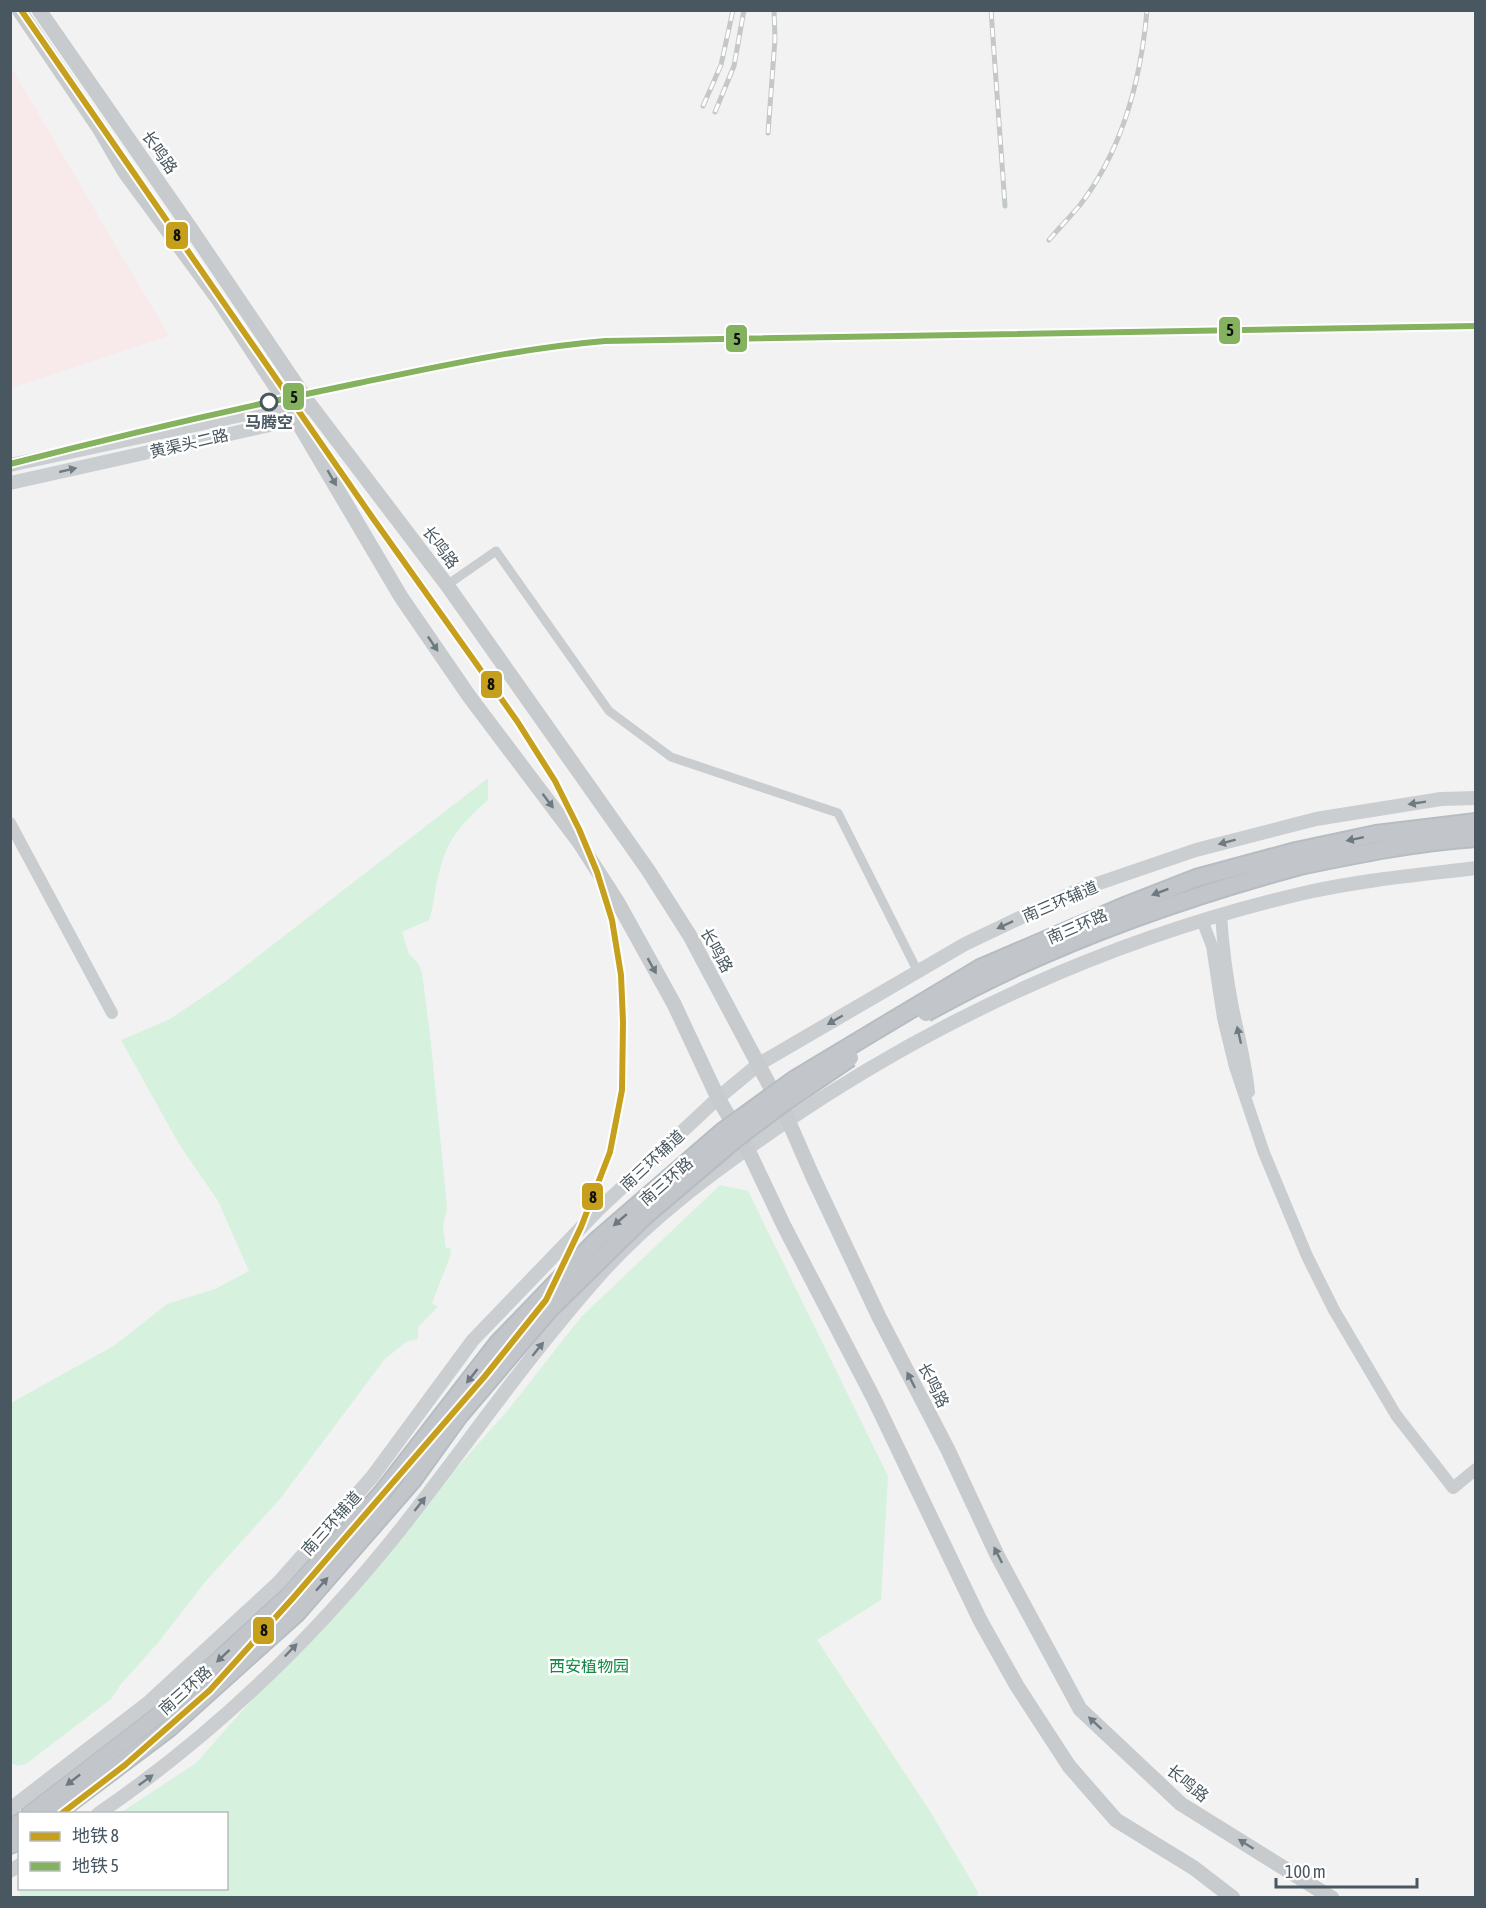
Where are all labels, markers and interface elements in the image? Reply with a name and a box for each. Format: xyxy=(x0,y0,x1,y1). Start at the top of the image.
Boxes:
street label: 长鸣路 xyxy=(139,127,181,177)
line badge: 8 xyxy=(165,221,189,250)
text: 8 xyxy=(173,226,181,244)
line badge: 5 xyxy=(1218,316,1241,345)
text: 5 xyxy=(1226,321,1234,339)
line badge: 5 xyxy=(725,324,748,353)
text: 5 xyxy=(733,330,741,348)
line badge: 5 xyxy=(282,382,305,411)
text: 5 xyxy=(290,388,298,406)
marker: 马腾空 xyxy=(260,393,278,411)
place label: 马腾空 xyxy=(245,413,293,431)
street label: 黄渠头二路 xyxy=(148,425,230,461)
one-way arrow xyxy=(58,465,77,474)
one-way arrow xyxy=(326,469,336,486)
street label: 长鸣路 xyxy=(419,522,463,572)
one-way arrow xyxy=(427,635,439,651)
line badge: 8 xyxy=(480,670,503,699)
text: 8 xyxy=(487,675,495,693)
one-way arrow xyxy=(542,794,554,809)
one-way arrow xyxy=(1408,799,1427,808)
one-way arrow xyxy=(1346,835,1365,844)
one-way arrow xyxy=(1217,838,1236,848)
street label: 南三环辅道 xyxy=(1020,877,1100,925)
one-way arrow xyxy=(1151,888,1169,897)
street label: 南三环路 xyxy=(1044,905,1110,947)
one-way arrow xyxy=(997,921,1014,930)
street label: 长鸣路 xyxy=(697,925,737,975)
one-way arrow xyxy=(647,957,657,974)
one-way arrow xyxy=(826,1015,843,1025)
one-way arrow xyxy=(1234,1026,1244,1045)
street label: 南三环辅道 xyxy=(617,1126,687,1194)
street label: 南三环路 xyxy=(636,1153,696,1209)
line badge: 8 xyxy=(581,1182,604,1211)
text: 8 xyxy=(589,1188,597,1206)
one-way arrow xyxy=(613,1213,628,1226)
one-way arrow xyxy=(532,1341,545,1357)
street label: 长鸣路 xyxy=(915,1360,953,1410)
one-way arrow xyxy=(465,1368,478,1384)
one-way arrow xyxy=(906,1372,916,1389)
street label: 南三环辅道 xyxy=(298,1487,364,1559)
one-way arrow xyxy=(413,1496,425,1511)
one-way arrow xyxy=(993,1546,1003,1563)
one-way arrow xyxy=(315,1577,328,1592)
line badge: 8 xyxy=(252,1616,275,1645)
text: 8 xyxy=(260,1621,268,1639)
one-way arrow xyxy=(284,1644,298,1658)
one-way arrow xyxy=(216,1649,231,1662)
park label: 西安植物园 xyxy=(549,1657,629,1675)
street label: 南三环路 xyxy=(155,1662,215,1718)
one-way arrow xyxy=(1087,1716,1102,1730)
street label: 长鸣路 xyxy=(1164,1761,1212,1805)
one-way arrow xyxy=(66,1774,81,1786)
one-way arrow xyxy=(137,1774,153,1786)
legend xyxy=(18,1812,228,1890)
text: 地铁 8 xyxy=(72,1825,119,1846)
one-way arrow xyxy=(1238,1839,1254,1850)
scale bar xyxy=(1276,1851,1417,1889)
text: 地铁 5 xyxy=(72,1855,119,1876)
text: 100 m xyxy=(1285,1861,1326,1882)

